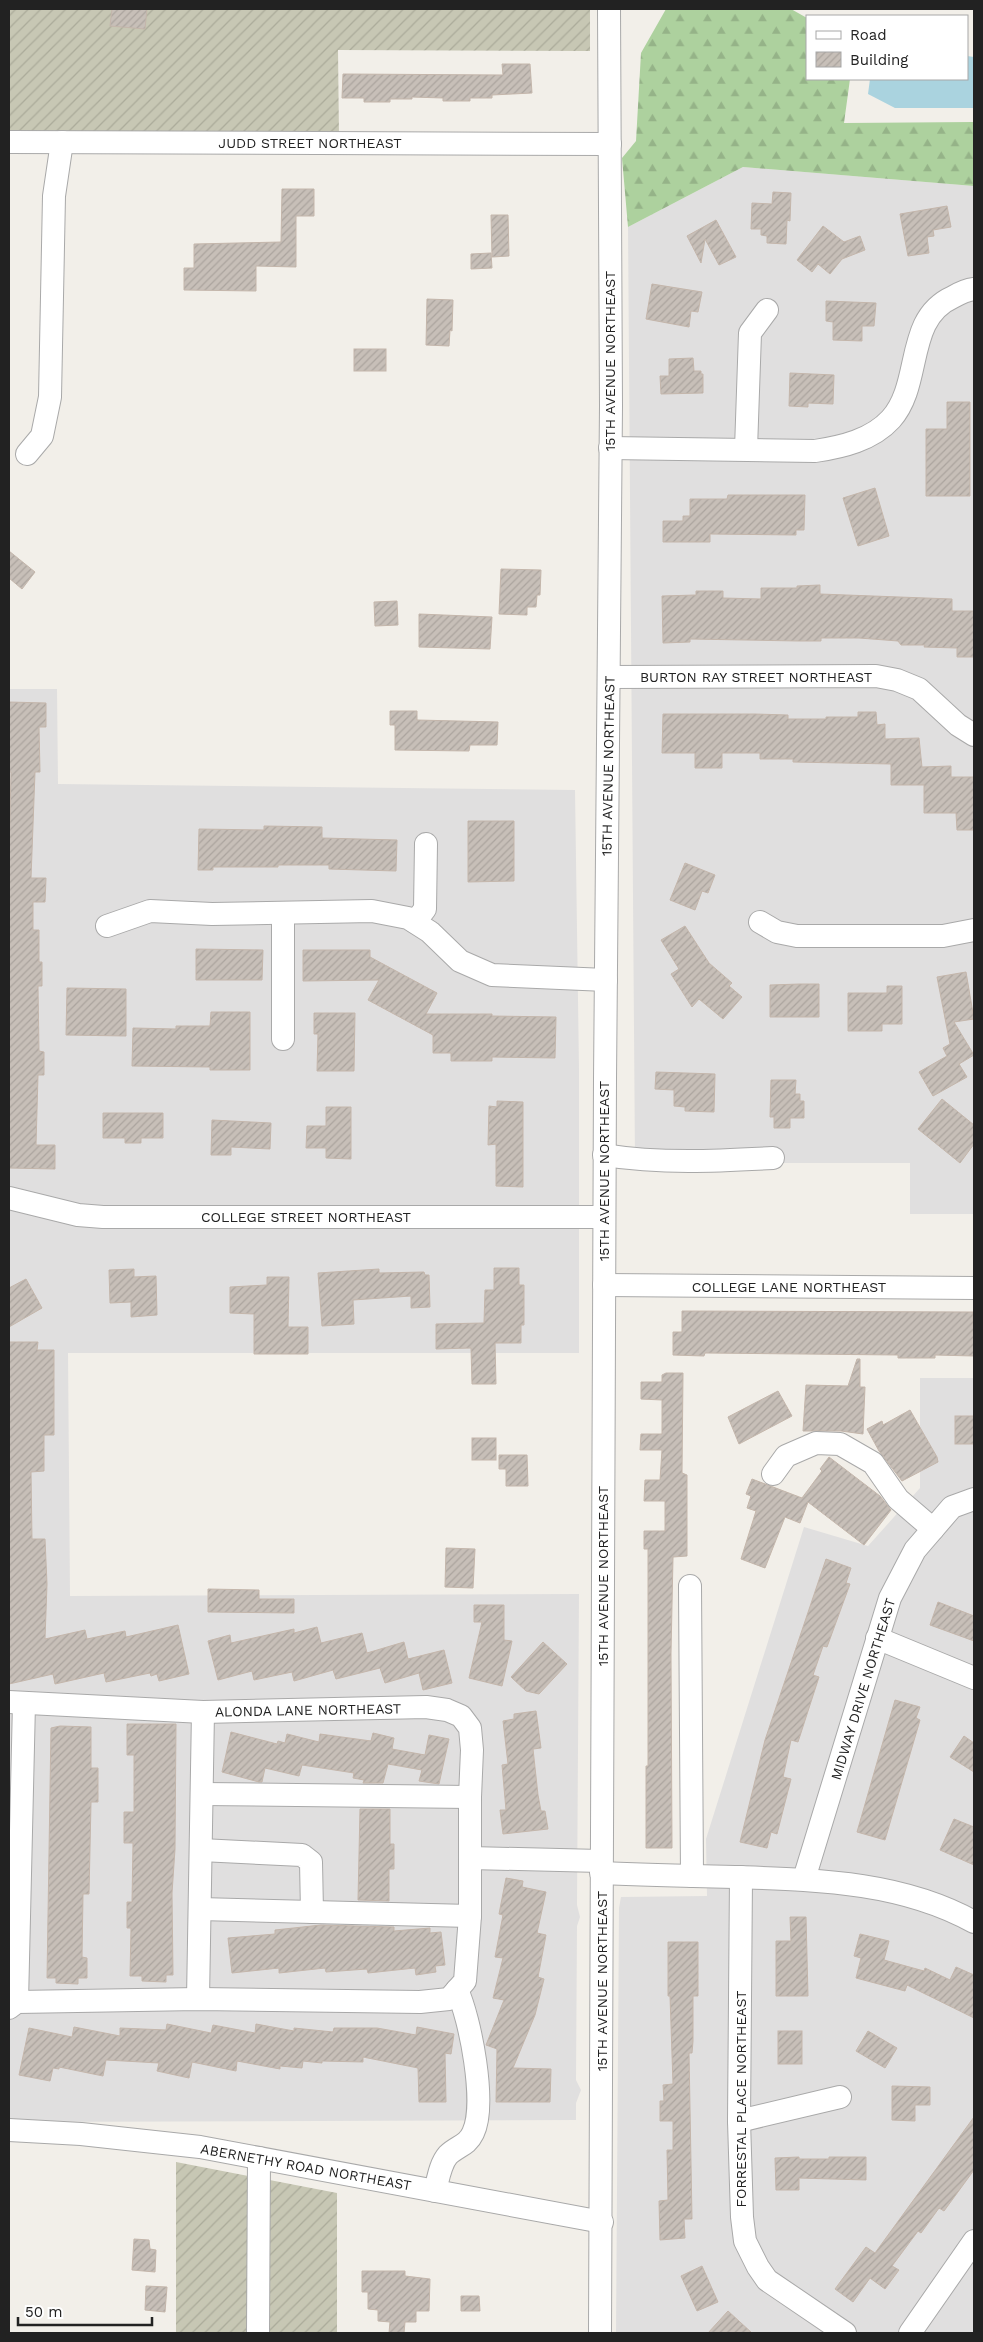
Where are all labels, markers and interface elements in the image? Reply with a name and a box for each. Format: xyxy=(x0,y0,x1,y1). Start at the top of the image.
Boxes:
legend xyxy=(806,15,968,80)
text: Road xyxy=(850,26,887,44)
text: Building xyxy=(850,51,908,69)
street label: JUDD STREET NORTHEAST xyxy=(218,135,402,151)
street label: 15TH AVENUE NORTHEAST xyxy=(602,270,618,451)
street label: BURTON RAY STREET NORTHEAST xyxy=(640,669,873,685)
street label: 15TH AVENUE NORTHEAST xyxy=(598,675,618,856)
street label: 15TH AVENUE NORTHEAST xyxy=(596,1080,612,1261)
street label: COLLEGE STREET NORTHEAST xyxy=(201,1209,412,1225)
street label: COLLEGE LANE NORTHEAST xyxy=(692,1279,887,1295)
street label: 15TH AVENUE NORTHEAST xyxy=(595,1485,611,1666)
street label: MIDWAY DRIVE NORTHEAST xyxy=(828,1596,898,1782)
street label: ALONDA LANE NORTHEAST xyxy=(215,1700,402,1720)
street label: 15TH AVENUE NORTHEAST xyxy=(594,1890,610,2071)
street label: FORRESTAL PLACE NORTHEAST xyxy=(733,1990,749,2207)
street label: ABERNETHY ROAD NORTHEAST xyxy=(199,2141,413,2194)
scale bar xyxy=(18,2294,151,2326)
text: 50 m xyxy=(25,2303,62,2321)

